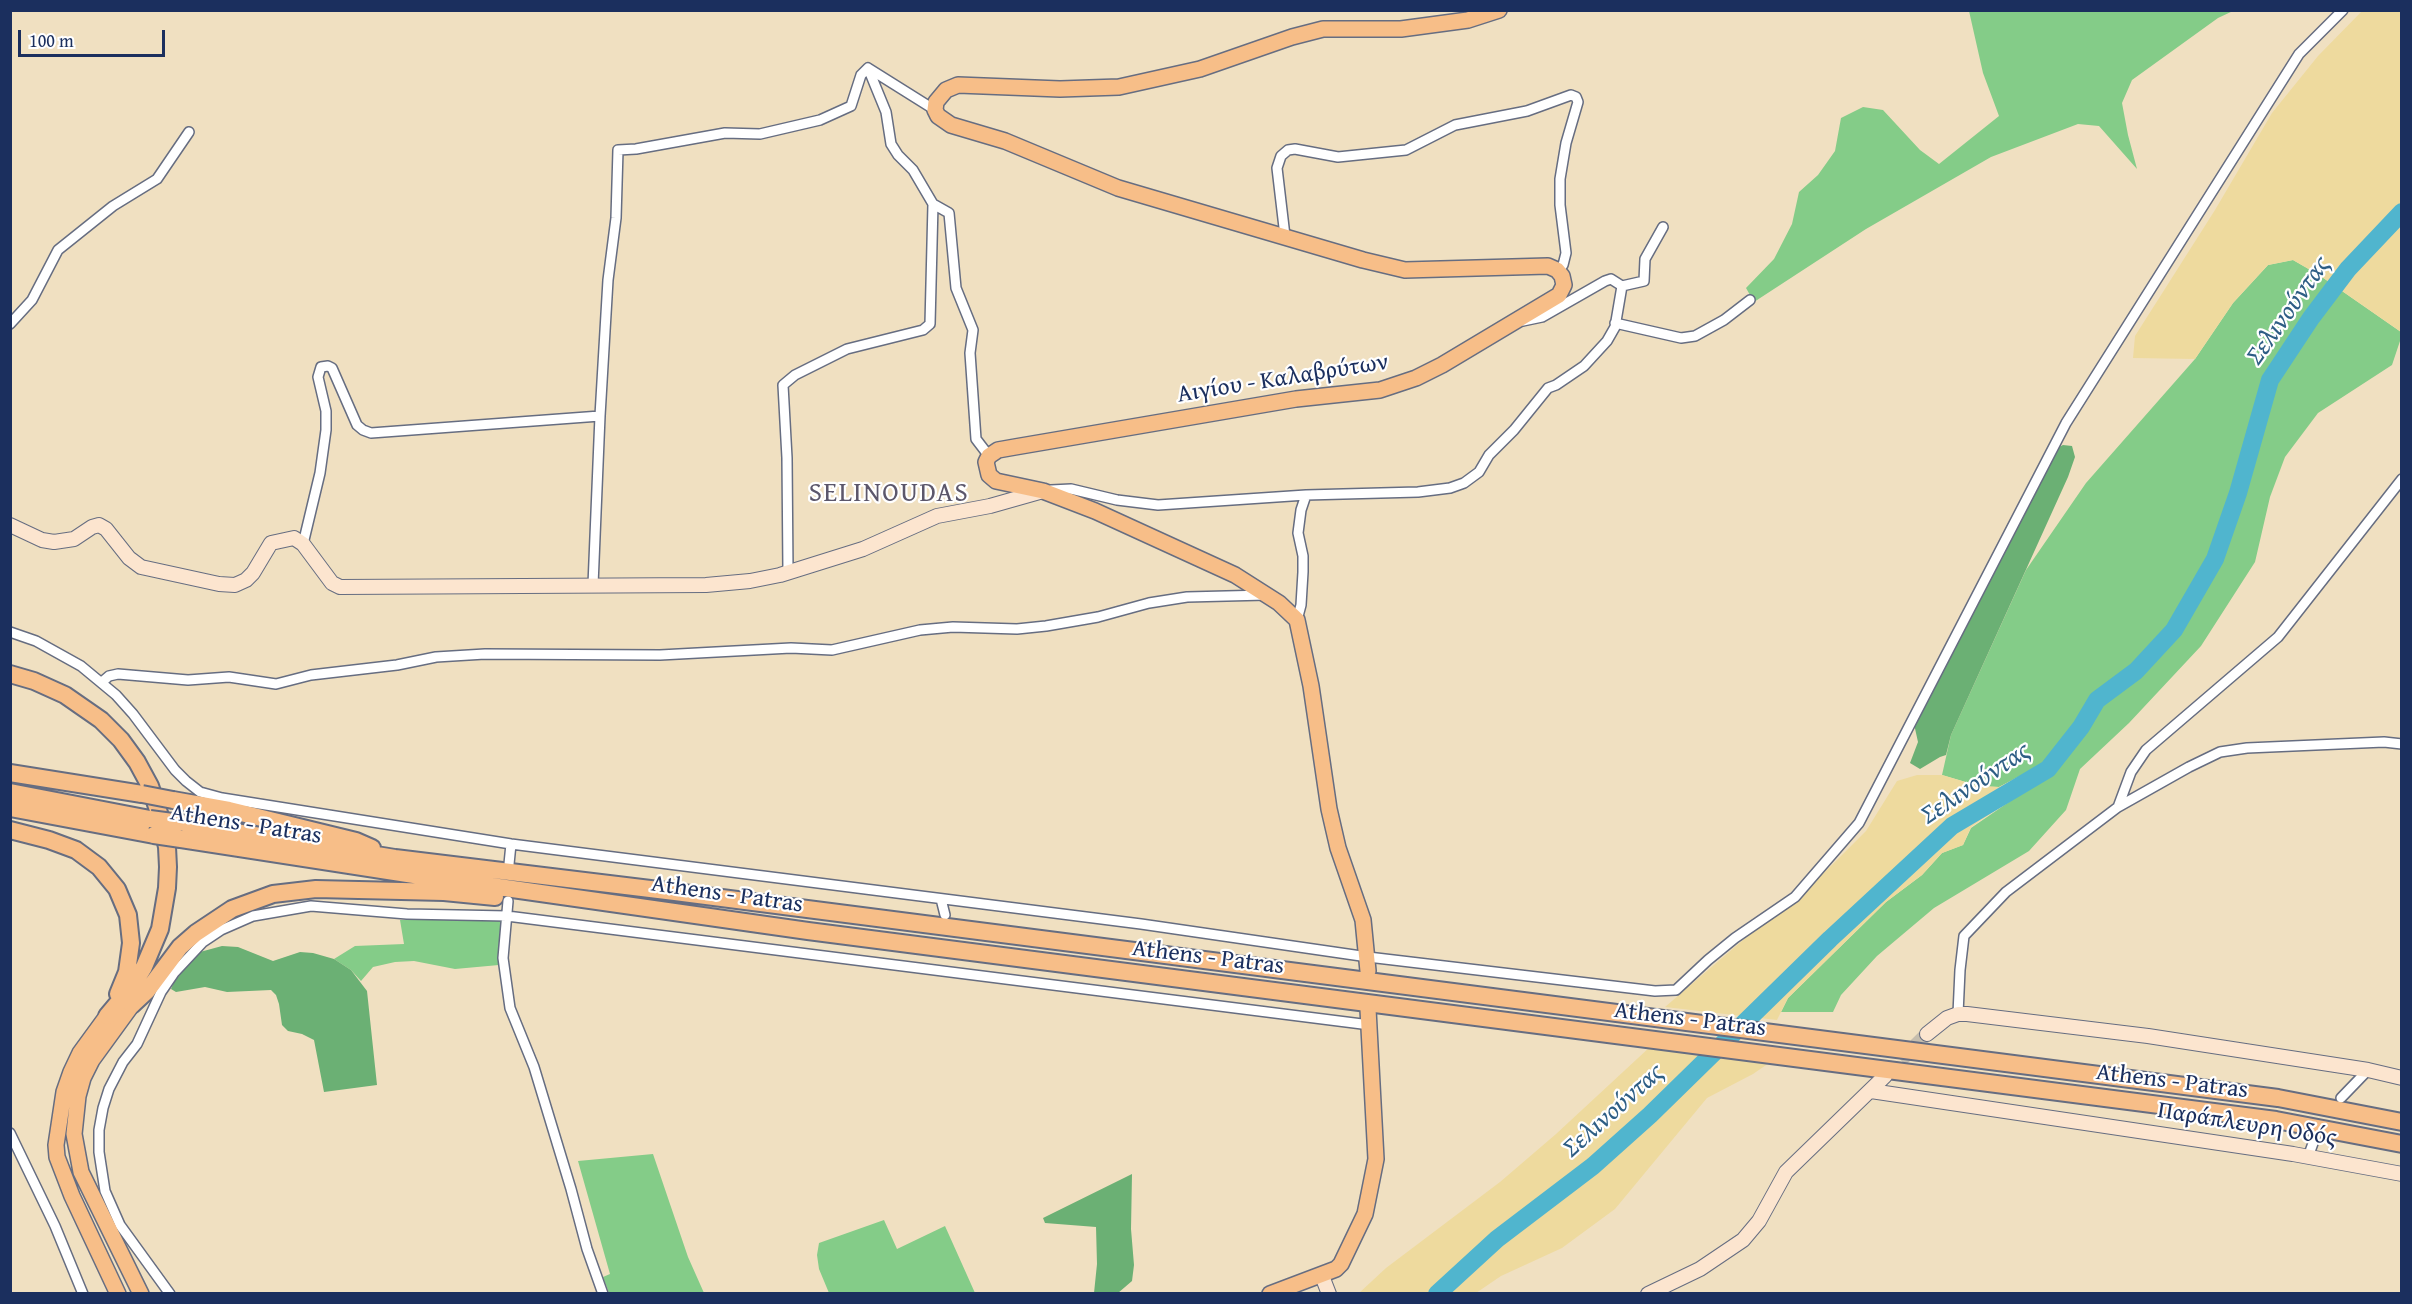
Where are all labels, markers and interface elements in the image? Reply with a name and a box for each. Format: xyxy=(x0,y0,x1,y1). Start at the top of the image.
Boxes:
scale bar xyxy=(21,18,168,56)
text: 100 m xyxy=(29,27,74,54)
water label: Σελινούντας xyxy=(2240,251,2338,371)
street label: Αιγίου - Καλαβρύτων xyxy=(1175,348,1391,410)
district label: SELINOUDAS xyxy=(809,478,969,510)
water label: Σελινούντας xyxy=(1915,736,2037,832)
street label: Athens - Patras xyxy=(168,799,324,851)
street label: Athens - Patras xyxy=(649,870,805,920)
street label: Athens - Patras xyxy=(1130,934,1286,982)
street label: Athens - Patras xyxy=(1612,996,1768,1044)
water label: Σελινούντας xyxy=(1557,1057,1671,1165)
street label: Athens - Patras xyxy=(2094,1058,2250,1106)
street label: Παράπλευρη Οδός xyxy=(2155,1097,2339,1153)

